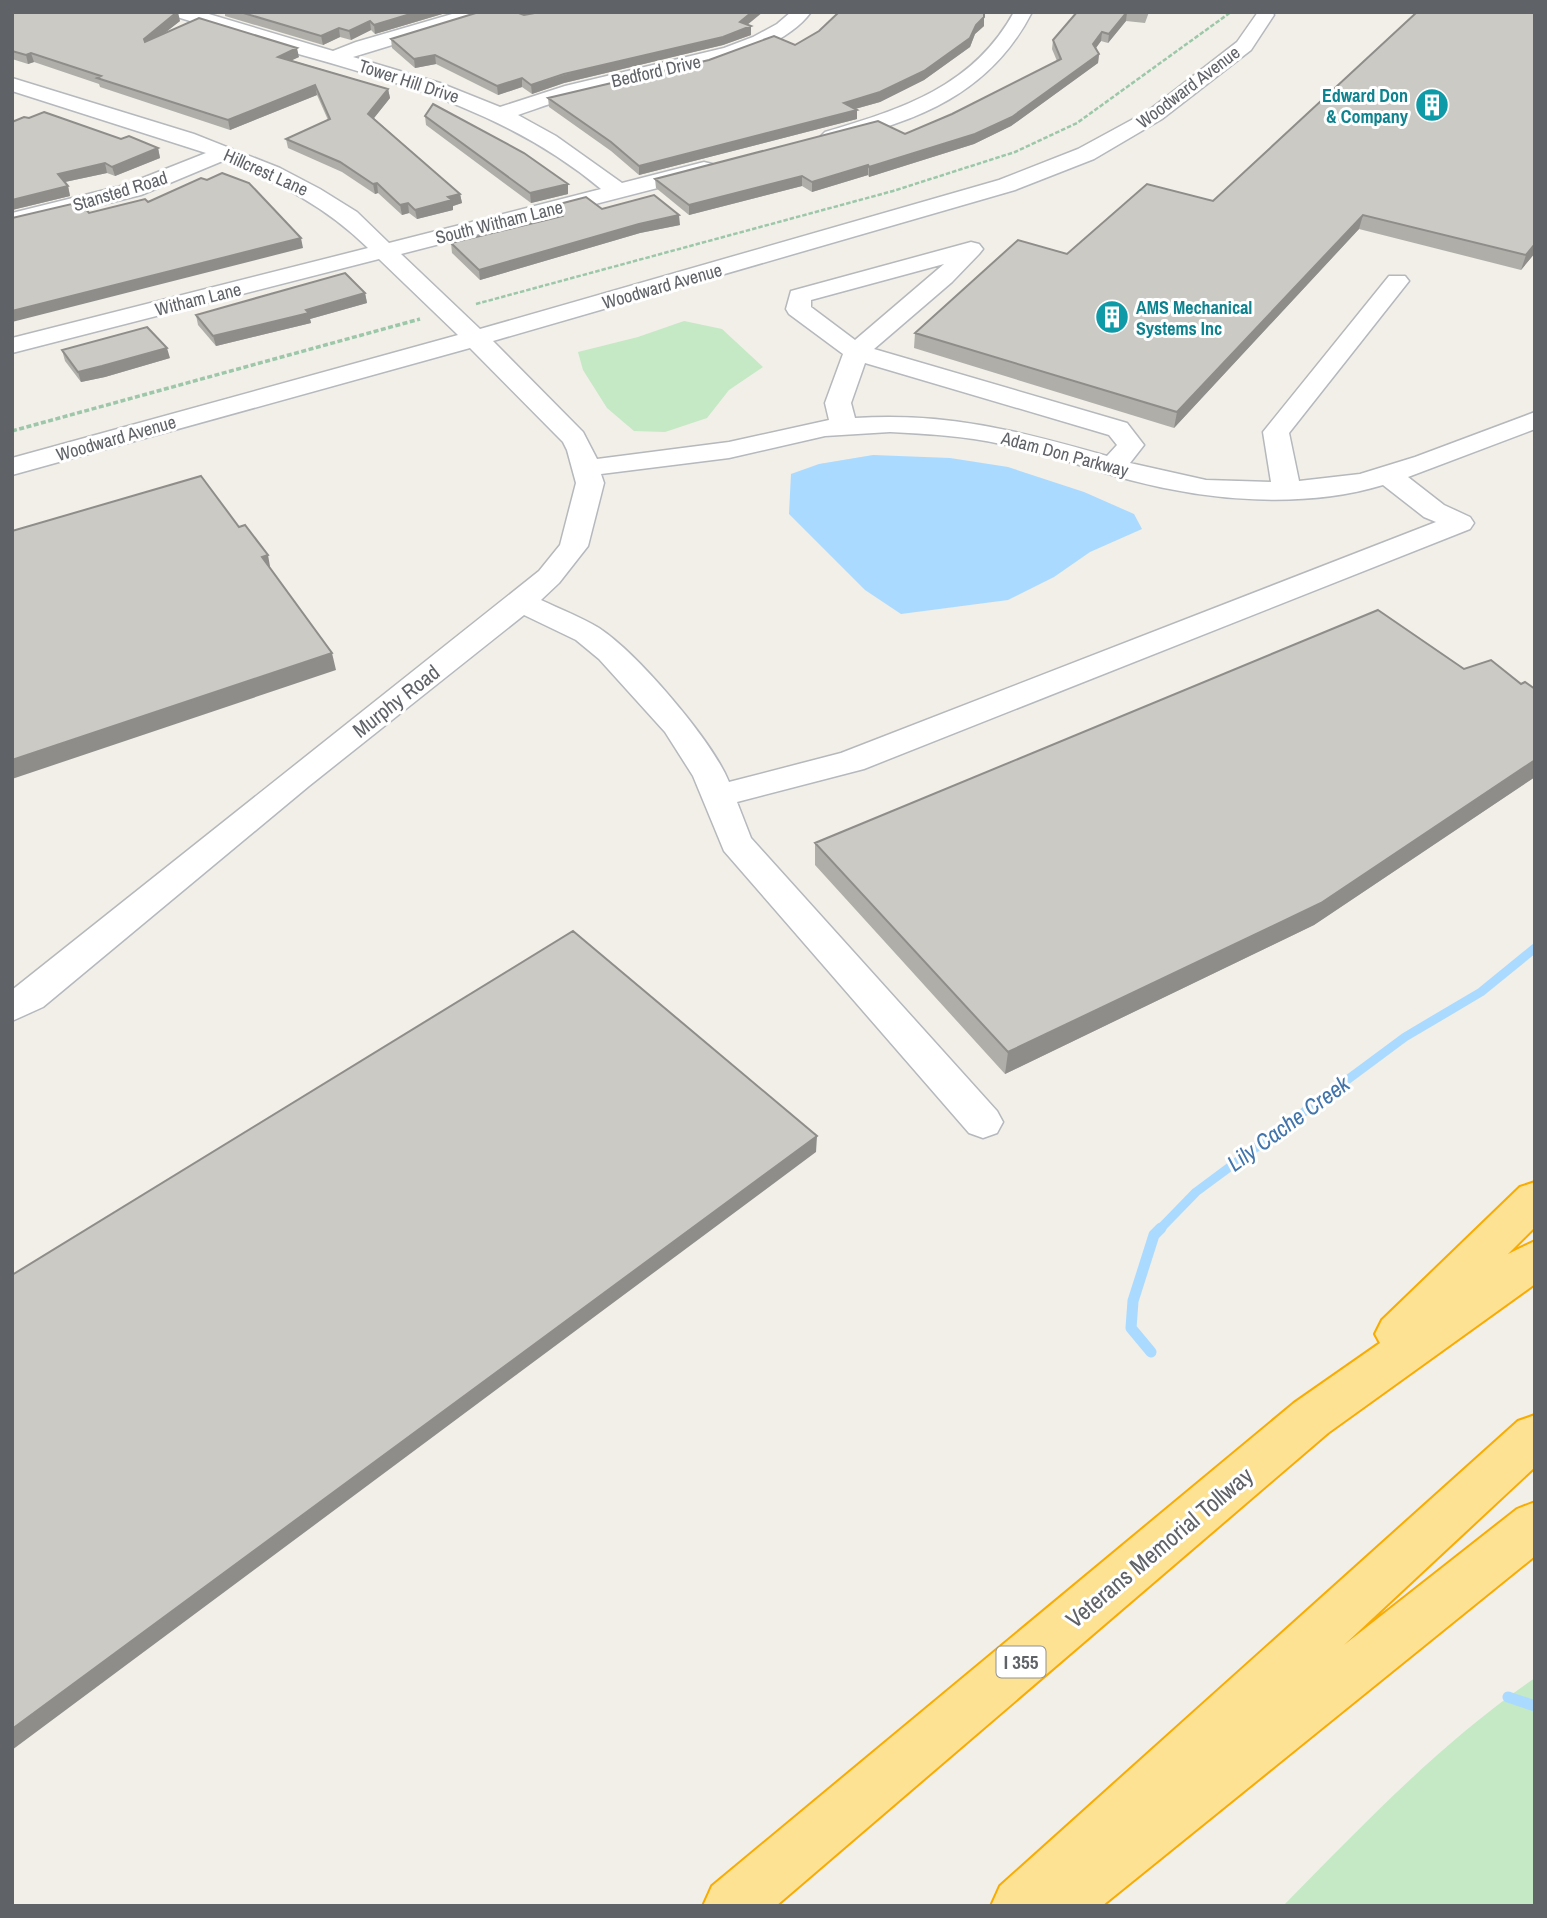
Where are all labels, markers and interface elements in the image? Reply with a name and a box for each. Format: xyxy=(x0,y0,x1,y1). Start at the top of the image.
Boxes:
street label: Woodward Avenue xyxy=(1131,40,1245,134)
street label: Bedford Drive xyxy=(609,49,703,93)
street label: Tower Hill Drive xyxy=(356,53,462,109)
place label: Edward Don & Company xyxy=(1322,83,1409,129)
building icon: Edward Don & Company xyxy=(1413,86,1451,124)
street label: Hillcrest Lane xyxy=(220,142,312,202)
street label: Stansted Road xyxy=(70,165,170,217)
street label: South Witham Lane xyxy=(433,194,565,250)
street label: Woodward Avenue xyxy=(599,257,725,315)
street label: Witham Lane xyxy=(152,276,244,322)
place label: AMS Mechanical Systems Inc xyxy=(1136,295,1252,341)
building icon: AMS Mechanical Systems Inc xyxy=(1093,298,1131,336)
street label: Woodward Avenue xyxy=(53,409,179,467)
street label: Adam Don Parkway xyxy=(998,425,1132,483)
street label: Murphy Road xyxy=(346,658,446,744)
water label: Lily Cache Creek xyxy=(1220,1067,1357,1178)
street label: Veterans Memorial Tollway xyxy=(1059,1459,1259,1635)
road number: I 355 xyxy=(996,1646,1046,1678)

